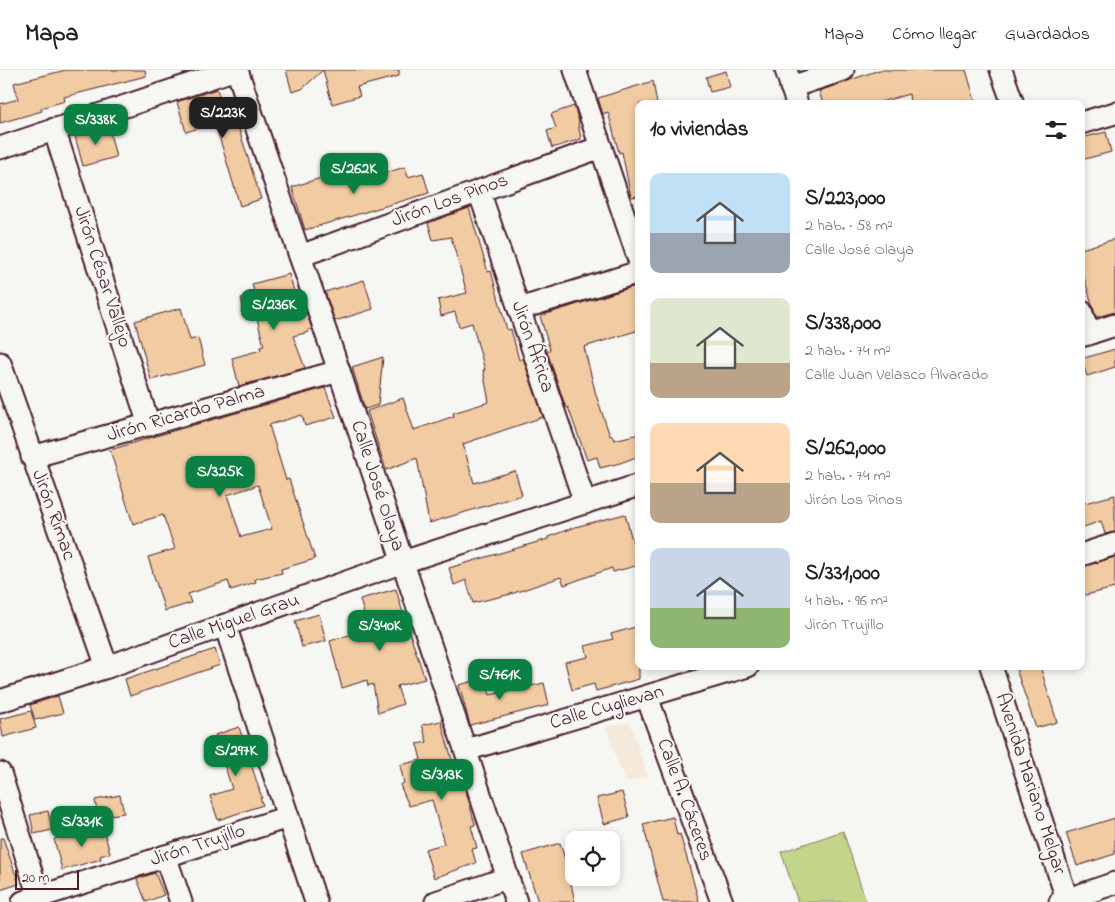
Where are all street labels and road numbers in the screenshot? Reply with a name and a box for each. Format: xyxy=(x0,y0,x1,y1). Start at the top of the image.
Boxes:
street label: Jirón Los Pinos xyxy=(388,166,512,236)
street label: Jirón César Vallejo xyxy=(65,203,139,351)
street label: Jirón África xyxy=(503,297,561,397)
street label: Jirón Ricardo Palma xyxy=(104,378,268,450)
street label: Calle José Olaya xyxy=(342,417,412,555)
street label: Jirón Rímac xyxy=(23,466,83,565)
street label: Calle Miguel Grau xyxy=(165,586,304,659)
street label: Calle Cuglievan xyxy=(547,678,668,739)
street label: Avenida Mariano Melgar xyxy=(986,689,1073,880)
street label: Calle A. Cáceres xyxy=(648,735,720,865)
street label: Jirón Trujillo xyxy=(147,817,249,875)

